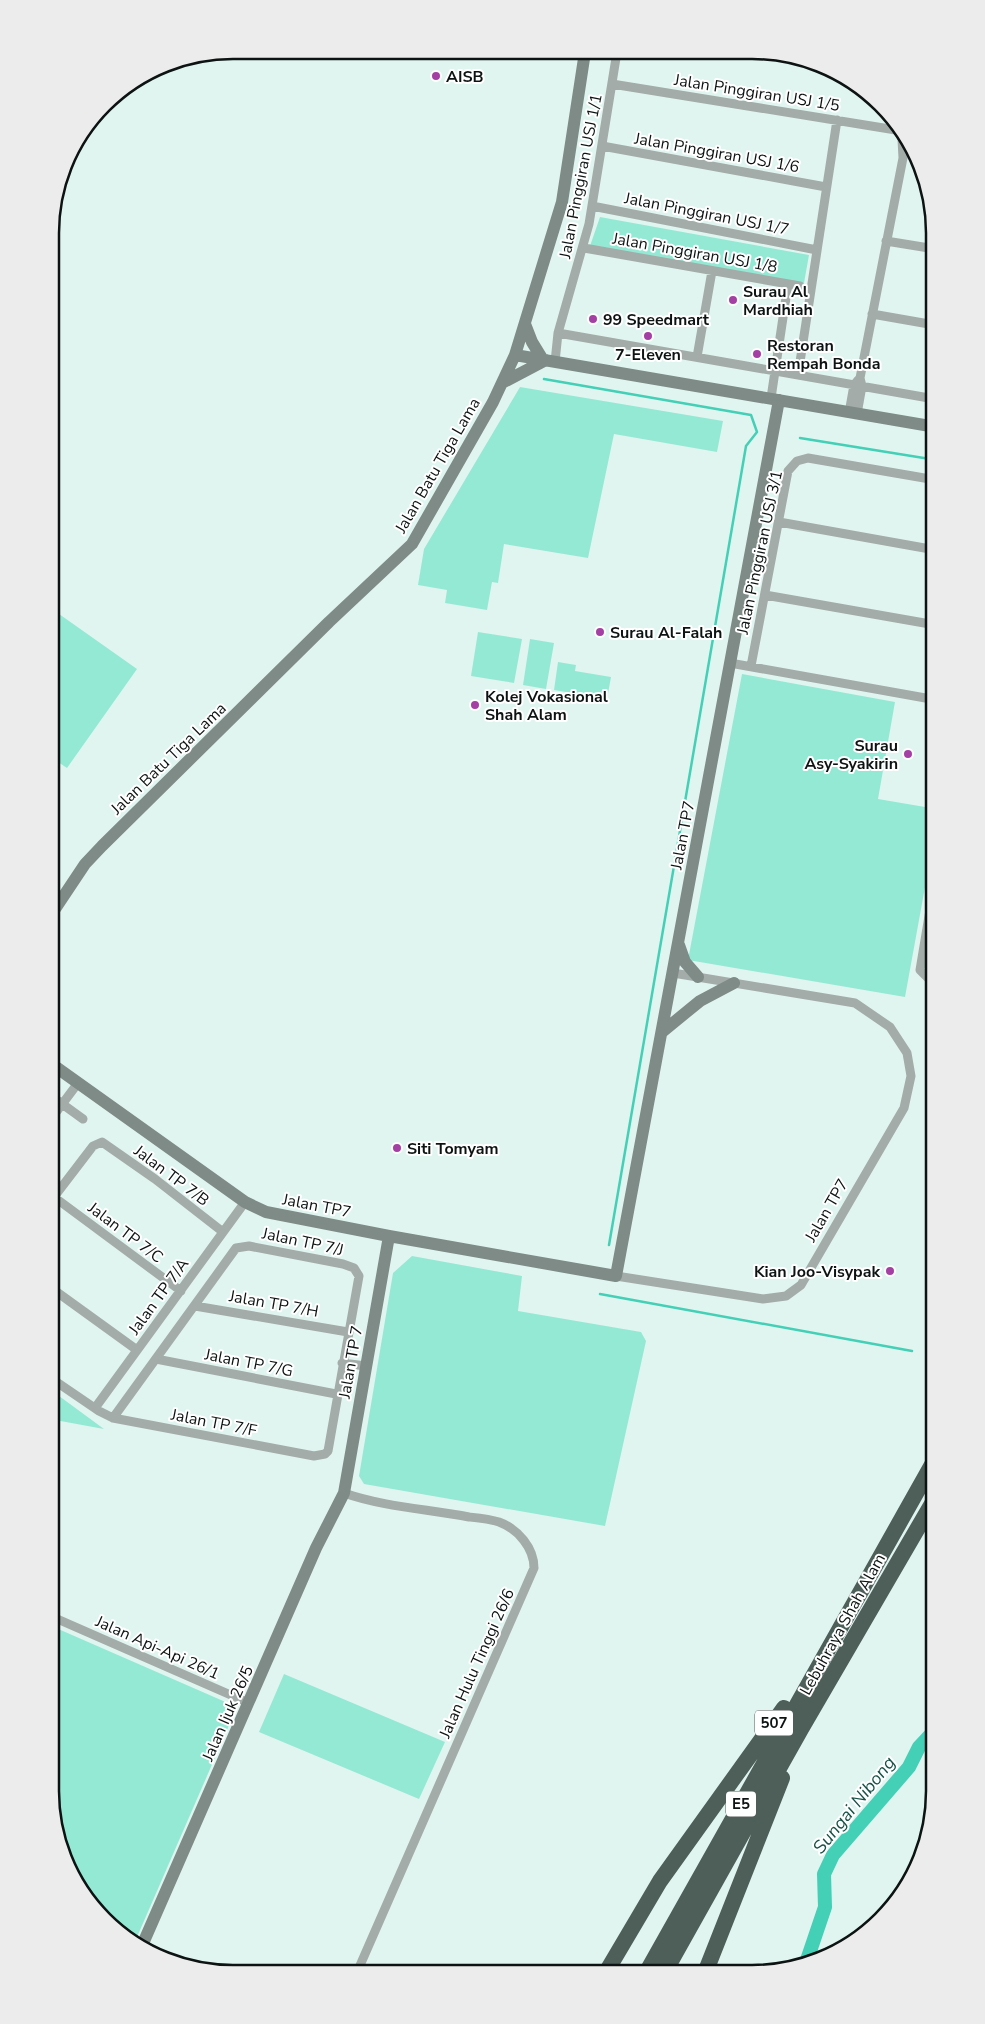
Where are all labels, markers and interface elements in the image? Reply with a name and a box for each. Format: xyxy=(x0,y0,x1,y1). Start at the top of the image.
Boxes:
place label: AISB xyxy=(446,66,484,88)
street label: Jalan Pinggiran USJ 1/5 xyxy=(672,69,841,117)
marker: AISB xyxy=(430,70,442,82)
street label: Jalan Pinggiran USJ 1/1 xyxy=(554,92,608,261)
street label: Jalan Pinggiran USJ 1/6 xyxy=(632,127,801,178)
street label: Jalan Pinggiran USJ 1/7 xyxy=(622,187,791,241)
street label: Jalan Pinggiran USJ 1/8 xyxy=(610,227,779,278)
place label: Surau Al Mardhiah xyxy=(743,281,813,321)
marker: Surau Al Mardhiah xyxy=(727,294,739,306)
place label: 99 Speedmart xyxy=(603,309,710,331)
marker: 99 Speedmart xyxy=(587,313,599,325)
marker: 7-Eleven xyxy=(642,330,654,342)
place label: Restoran Rempah Bonda xyxy=(767,335,880,375)
place label: 7-Eleven xyxy=(615,344,681,366)
marker: Restoran Rempah Bonda xyxy=(751,348,763,360)
street label: Jalan Batu Tiga Lama xyxy=(390,394,486,538)
street label: Jalan Pinggiran USJ 3/1 xyxy=(732,468,788,637)
place label: Surau Al-Falah xyxy=(610,622,722,644)
marker: Surau Al-Falah xyxy=(594,626,606,638)
place label: Kolej Vokasional Shah Alam xyxy=(485,686,608,726)
street label: Jalan Batu Tiga Lama xyxy=(105,698,231,820)
marker: Kolej Vokasional Shah Alam xyxy=(469,699,481,711)
place label: Surau Asy-Syakirin xyxy=(804,735,898,775)
marker: Surau Asy-Syakirin xyxy=(902,748,914,760)
street label: Jalan TP7 xyxy=(665,799,700,872)
place label: Siti Tomyam xyxy=(407,1138,499,1160)
street label: Jalan TP 7/B xyxy=(128,1140,214,1211)
marker: Siti Tomyam xyxy=(391,1142,403,1154)
street label: Jalan TP7 xyxy=(799,1175,854,1247)
street label: Jalan TP7 xyxy=(280,1188,353,1223)
street label: Jalan TP 7/C xyxy=(83,1197,168,1268)
street label: Jalan TP 7/J xyxy=(259,1222,345,1261)
street label: Jalan TP 7/A xyxy=(123,1254,194,1340)
place label: Kian Joo-Visypak xyxy=(754,1261,880,1283)
marker: Kian Joo-Visypak xyxy=(884,1265,896,1277)
street label: Jalan TP 7/H xyxy=(226,1285,320,1323)
street label: Jalan TP 7 xyxy=(334,1324,368,1401)
street label: Jalan TP 7/G xyxy=(202,1343,295,1382)
street label: Jalan TP 7/F xyxy=(168,1404,259,1442)
street label: Lebuhraya Shah Alam xyxy=(795,1550,891,1699)
street label: Jalan Hulu Tinggi 26/6 xyxy=(434,1585,520,1743)
street label: Jalan Api-Api 26/1 xyxy=(91,1610,223,1685)
street label: Jalan Ijuk 26/5 xyxy=(197,1662,259,1766)
road number: 507 xyxy=(755,1710,793,1736)
water label: Sungai Nibong xyxy=(807,1751,901,1859)
road number: E5 xyxy=(726,1792,756,1816)

